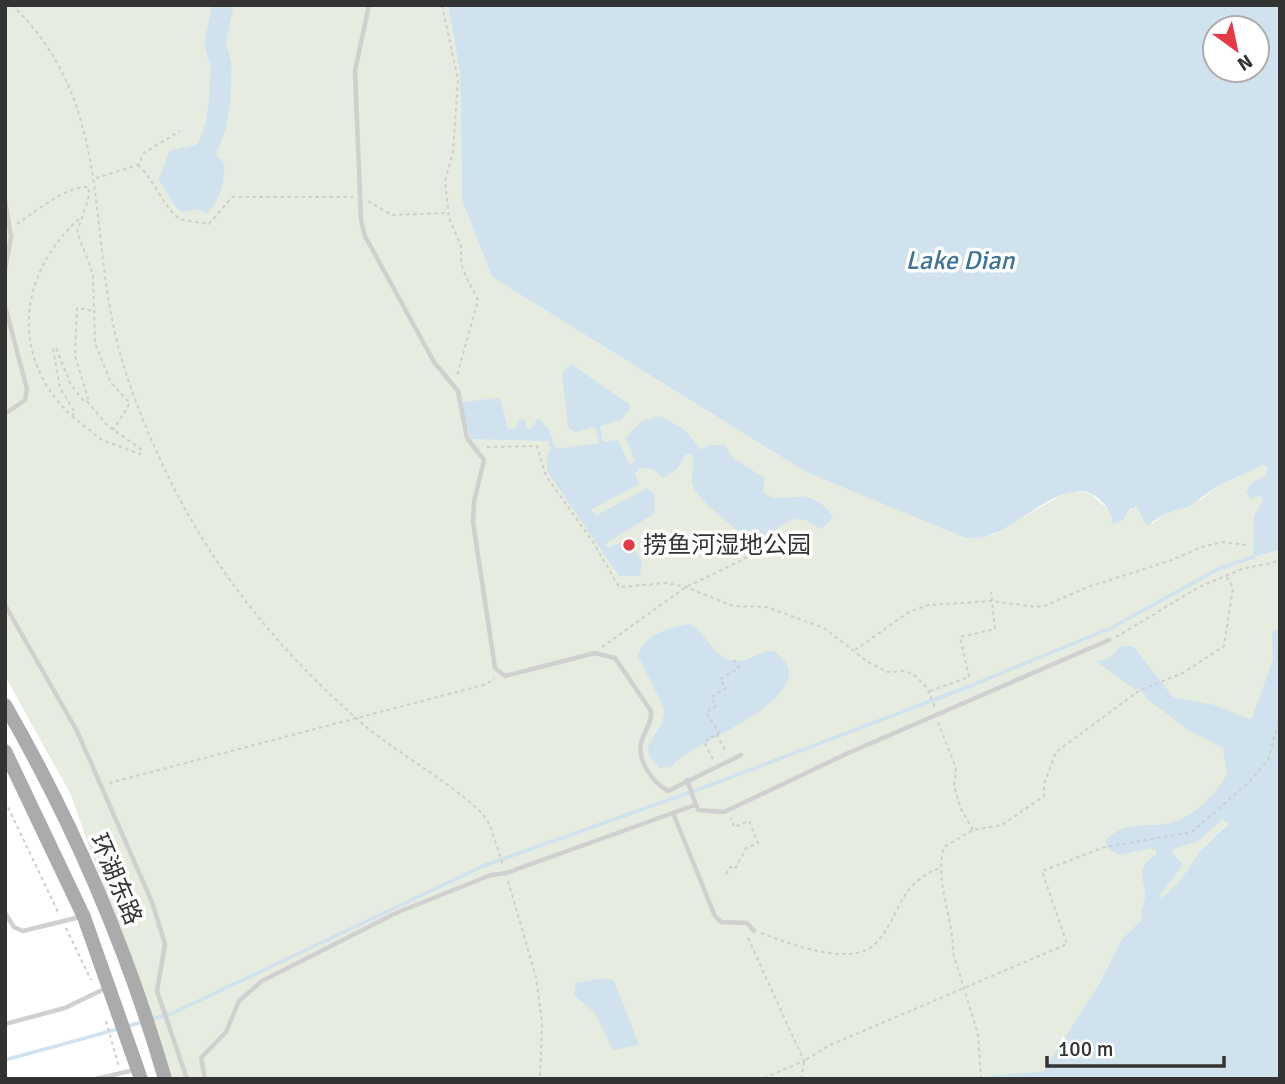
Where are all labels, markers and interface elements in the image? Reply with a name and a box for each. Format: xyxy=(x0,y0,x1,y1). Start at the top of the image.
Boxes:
north arrow xyxy=(1201,14,1271,84)
text: N xyxy=(1233,49,1257,76)
water label: Lake Dian xyxy=(905,245,1015,277)
place label: 捞鱼河湿地公园 xyxy=(643,530,811,560)
marker: 捞鱼河湿地公园 xyxy=(621,537,637,553)
street label: 环湖东路 xyxy=(83,829,149,929)
scale bar xyxy=(1047,1024,1224,1068)
text: 100 m xyxy=(1058,1036,1113,1062)

